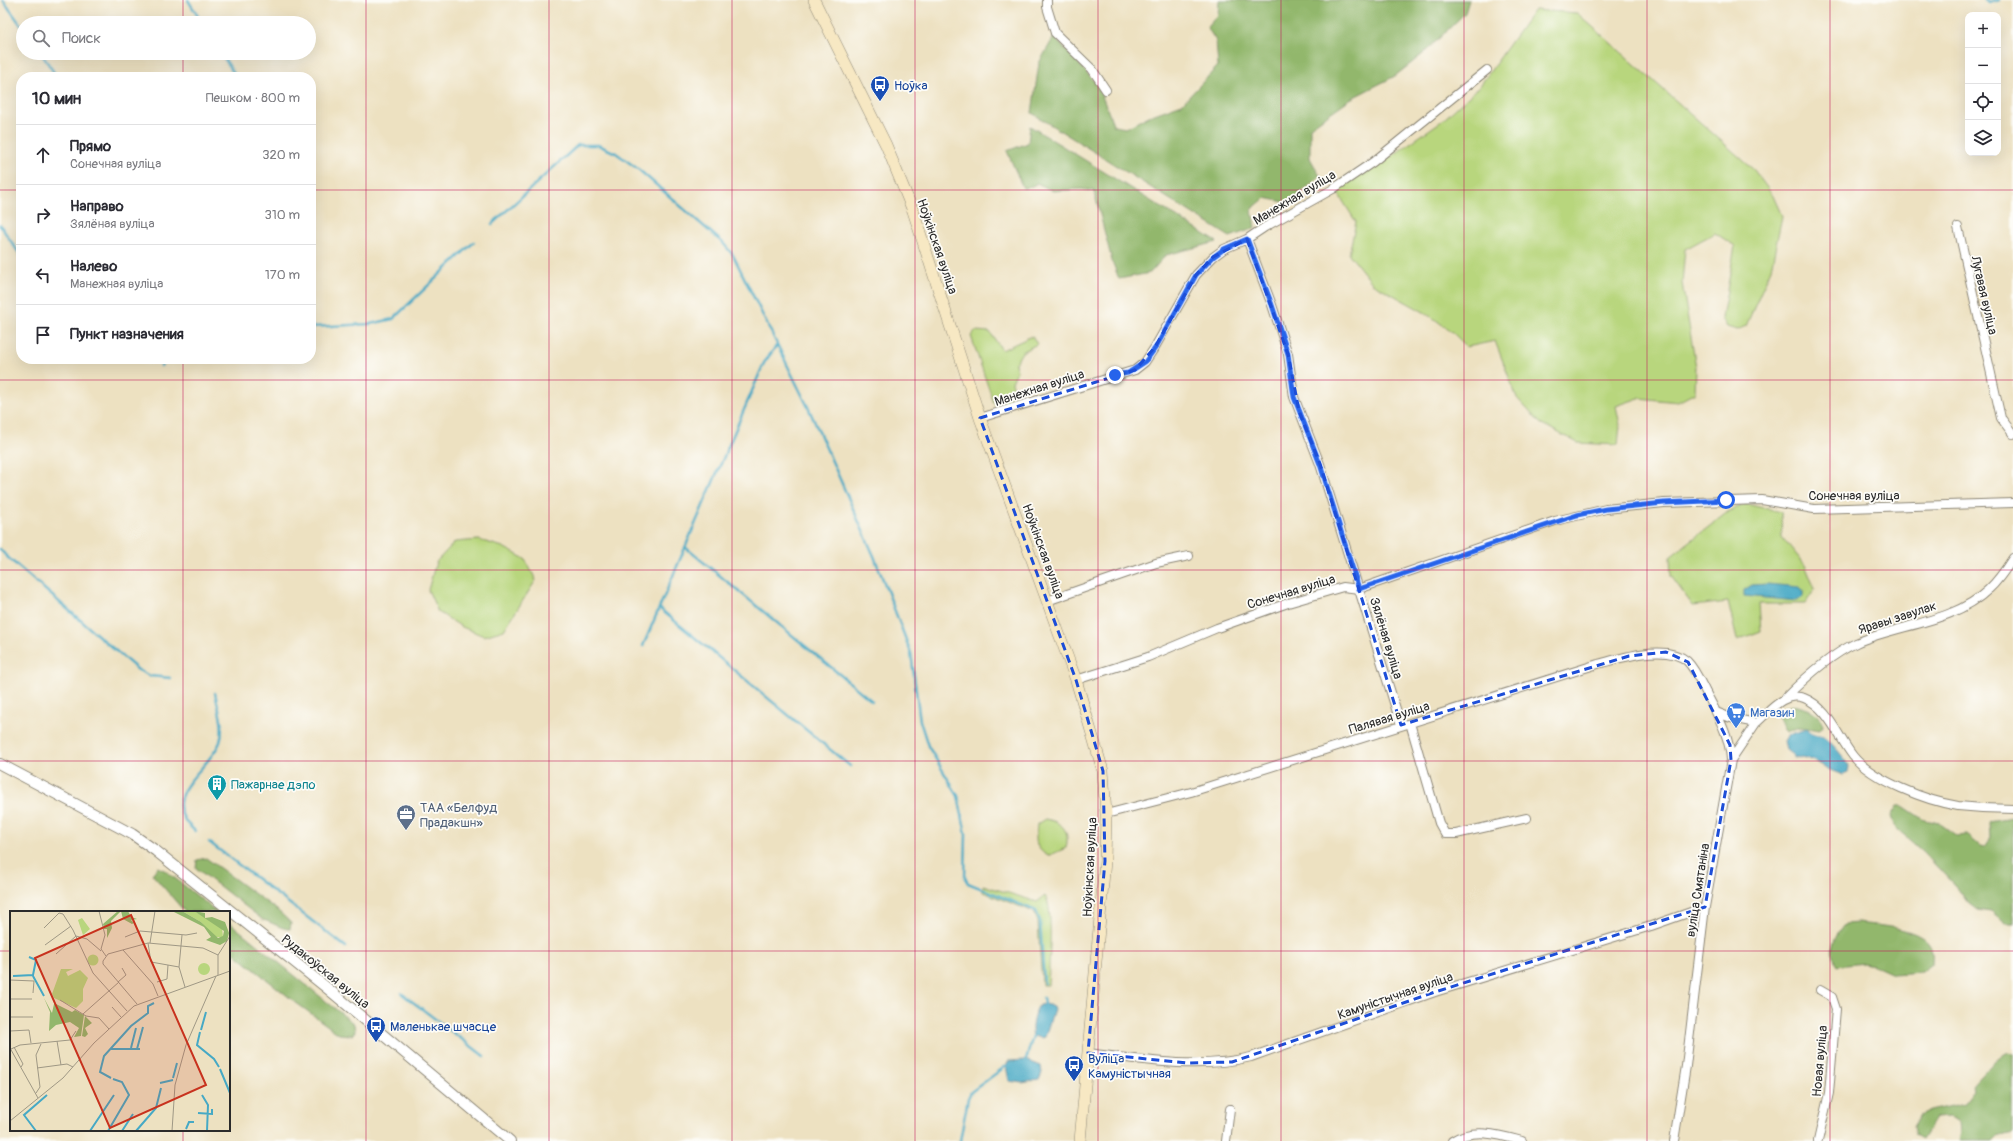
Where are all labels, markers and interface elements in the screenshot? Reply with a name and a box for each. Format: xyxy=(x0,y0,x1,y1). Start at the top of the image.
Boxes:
map controls xyxy=(1965,12,2001,156)
button: + xyxy=(1965,12,2001,48)
search box xyxy=(16,16,316,60)
icon: search xyxy=(30,27,52,49)
text: Поиск xyxy=(62,29,101,48)
button: − xyxy=(1965,48,2001,84)
bus stop icon: Ноўка xyxy=(869,74,891,102)
place label: Ноўка xyxy=(894,78,928,94)
button: locate xyxy=(1965,84,2001,120)
text: 10 мин xyxy=(32,88,81,109)
text: Пешком · 800 m xyxy=(206,90,300,106)
button: layers xyxy=(1965,120,2001,156)
text: Прямо xyxy=(70,137,111,156)
icon: ahead xyxy=(32,144,54,166)
text: 320 m xyxy=(262,147,300,163)
text: Сонечная вуліца xyxy=(70,156,161,172)
street label: Манежная вуліца xyxy=(1250,167,1339,229)
street label: Ноўкінская вуліца xyxy=(913,196,961,296)
text: Направо xyxy=(70,197,124,216)
icon: right xyxy=(32,204,54,226)
text: 310 m xyxy=(264,207,300,223)
text: Зялёная вуліца xyxy=(70,216,155,232)
street label: Лугавая вуліца xyxy=(1967,253,2001,336)
text: Налево xyxy=(70,257,117,276)
icon: left xyxy=(32,264,54,286)
text: 170 m xyxy=(265,267,300,283)
text: Манежная вуліца xyxy=(70,276,163,292)
icon: arrive xyxy=(32,324,54,346)
text: Пункт назначения xyxy=(70,325,184,344)
street label: Манежная вуліца xyxy=(992,366,1086,410)
route end xyxy=(1106,366,1124,384)
street label: Сонечная вуліца xyxy=(1808,488,1900,504)
route start xyxy=(1717,491,1735,509)
street label: Ноўкінская вуліца xyxy=(1018,502,1068,601)
street label: Сонечная вуліца xyxy=(1245,571,1337,613)
street label: Зялёная вуліца xyxy=(1366,596,1406,681)
street label: Яравы завулак xyxy=(1856,598,1939,638)
street label: Палявая вуліца xyxy=(1347,698,1432,738)
supermarket icon: Магазин xyxy=(1725,701,1747,729)
place label: Магазин xyxy=(1750,705,1794,721)
building icon: Пажарнае дэпо xyxy=(206,773,228,801)
place label: Пажарнае дэпо xyxy=(231,777,316,793)
place label: ТАА «Белфуд Прадакшн» xyxy=(420,800,497,831)
office icon: ТАА «Белфуд Прадакшн» xyxy=(395,803,417,831)
street label: Ноўкінская вуліца xyxy=(1079,817,1101,917)
street label: вуліца Смятаніна xyxy=(1683,842,1713,938)
inset map xyxy=(10,911,230,1131)
street label: Рудакоўская вуліца xyxy=(278,931,373,1012)
street label: Камуністычная вуліца xyxy=(1336,969,1455,1023)
bus stop icon: Маленькае шчасце xyxy=(365,1015,387,1043)
place label: Маленькае шчасце xyxy=(390,1019,497,1035)
street label: Новая вуліца xyxy=(1809,1025,1831,1098)
place label: Вуліца Камуністычная xyxy=(1088,1051,1171,1082)
bus stop icon: Вуліца Камуністычная xyxy=(1063,1054,1085,1082)

